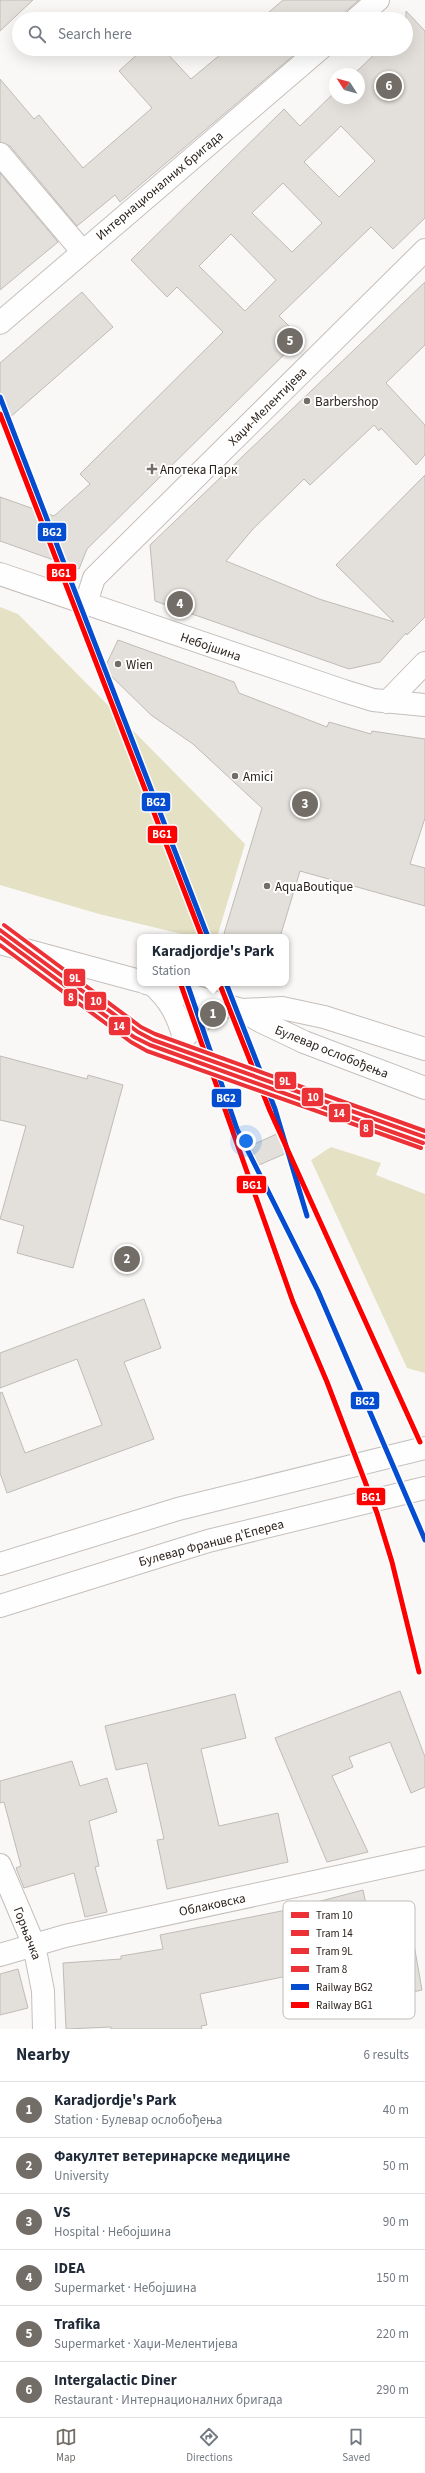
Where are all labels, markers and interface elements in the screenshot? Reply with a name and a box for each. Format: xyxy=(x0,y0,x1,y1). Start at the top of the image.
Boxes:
search box xyxy=(12,12,413,56)
icon: search xyxy=(26,23,48,45)
text: Search here xyxy=(58,24,132,45)
north arrow xyxy=(329,68,365,104)
pin: 6 xyxy=(376,71,402,101)
street label: Интернационалних бригада xyxy=(92,127,227,244)
pin: 5 xyxy=(277,326,303,356)
street label: Хаџи-Мелентијева xyxy=(224,363,311,450)
place label: Barbershop xyxy=(315,393,379,411)
marker: Barbershop xyxy=(302,396,312,406)
place label: Апотека Парк xyxy=(160,461,238,479)
marker: Апотека Парк xyxy=(147,464,157,474)
line badge: BG2 xyxy=(37,522,67,542)
text: BG2 xyxy=(42,525,62,540)
line badge: BG1 xyxy=(46,563,77,582)
text: BG1 xyxy=(51,566,71,581)
pin: 4 xyxy=(167,589,193,619)
street label: Небојшина xyxy=(178,628,243,666)
place label: Wien xyxy=(126,656,153,674)
marker: Wien xyxy=(113,659,123,669)
place label: Amici xyxy=(243,768,273,786)
marker: Amici xyxy=(230,771,240,781)
pin: 3 xyxy=(292,789,318,819)
line badge: BG2 xyxy=(141,792,171,812)
text: BG2 xyxy=(146,795,166,810)
line badge: BG1 xyxy=(147,825,178,844)
text: BG1 xyxy=(152,827,172,842)
place label: AquaBoutique xyxy=(275,878,353,896)
marker: AquaBoutique xyxy=(262,881,272,891)
popup xyxy=(137,934,289,986)
text: Karadjordje's Park xyxy=(152,941,274,962)
text: Station xyxy=(152,962,191,980)
line badge: 9L xyxy=(63,968,86,987)
text: 9L xyxy=(69,971,81,986)
line badge: 8 xyxy=(63,988,78,1007)
text: 8 xyxy=(68,990,74,1005)
line badge: 10 xyxy=(84,991,107,1011)
text: 10 xyxy=(90,994,102,1009)
pin: 1 xyxy=(200,999,226,1029)
line badge: 14 xyxy=(108,1016,131,1036)
text: 14 xyxy=(113,1019,125,1034)
street label: Булевар ослобођења xyxy=(272,1021,391,1083)
line badge: 9L xyxy=(274,1071,297,1090)
text: 9L xyxy=(279,1074,291,1089)
line badge: 10 xyxy=(301,1087,324,1107)
line badge: BG2 xyxy=(211,1088,242,1108)
text: 10 xyxy=(307,1090,319,1105)
text: BG2 xyxy=(216,1091,236,1106)
line badge: 14 xyxy=(328,1103,351,1123)
text: 14 xyxy=(333,1106,345,1121)
line badge: 8 xyxy=(359,1119,374,1138)
text: 8 xyxy=(363,1121,369,1136)
your location xyxy=(236,1131,256,1151)
line badge: BG1 xyxy=(236,1175,267,1194)
text: BG1 xyxy=(242,1178,262,1193)
pin: 2 xyxy=(114,1244,140,1274)
line badge: BG2 xyxy=(350,1391,380,1410)
text: BG2 xyxy=(355,1394,375,1409)
line badge: BG1 xyxy=(356,1487,386,1506)
text: BG1 xyxy=(361,1490,381,1505)
street label: Булевар Франше д'Епереа xyxy=(137,1515,286,1571)
street label: Облаковска xyxy=(177,1889,247,1921)
legend xyxy=(283,1901,415,2019)
street label: Горњачка xyxy=(9,1904,45,1962)
text: Tram 10 xyxy=(316,1908,353,1923)
text: Tram 14 xyxy=(316,1926,353,1941)
text: Tram 9L xyxy=(316,1944,353,1959)
text: Tram 8 xyxy=(316,1962,348,1977)
text: Railway BG2 xyxy=(316,1980,373,1995)
text: Railway BG1 xyxy=(316,1998,373,2013)
text: Nearby xyxy=(16,2043,70,2067)
text: 6 results xyxy=(364,2046,409,2064)
text: Karadjordje's Park xyxy=(54,2090,176,2111)
text: 1 xyxy=(26,2101,32,2119)
text: 40 m xyxy=(383,2101,409,2119)
text: Station · Булевар ослобођења xyxy=(54,2111,222,2129)
text: Факултет ветеринарске медицине xyxy=(54,2146,290,2167)
text: 2 xyxy=(26,2157,32,2175)
text: 50 m xyxy=(383,2157,409,2175)
text: University xyxy=(54,2167,109,2185)
text: VS xyxy=(54,2202,71,2223)
text: 3 xyxy=(26,2213,32,2231)
text: 90 m xyxy=(383,2213,409,2231)
text: Hospital · Небојшина xyxy=(54,2223,171,2241)
text: IDEA xyxy=(54,2258,85,2279)
text: 4 xyxy=(26,2269,32,2287)
text: 150 m xyxy=(376,2269,409,2287)
text: Supermarket · Небојшина xyxy=(54,2279,197,2297)
text: Trafika xyxy=(54,2314,100,2335)
text: 5 xyxy=(26,2325,32,2343)
text: 220 m xyxy=(376,2325,409,2343)
text: Supermarket · Хаџи-Мелентијева xyxy=(54,2335,238,2353)
text: Intergalactic Diner xyxy=(54,2370,177,2391)
text: 6 xyxy=(26,2381,32,2399)
text: 290 m xyxy=(376,2381,409,2399)
text: Restaurant · Интернационалних бригада xyxy=(54,2391,283,2409)
tab: Map xyxy=(55,2426,77,2465)
tab: Directions xyxy=(186,2426,233,2465)
tab: Saved xyxy=(342,2426,370,2465)

